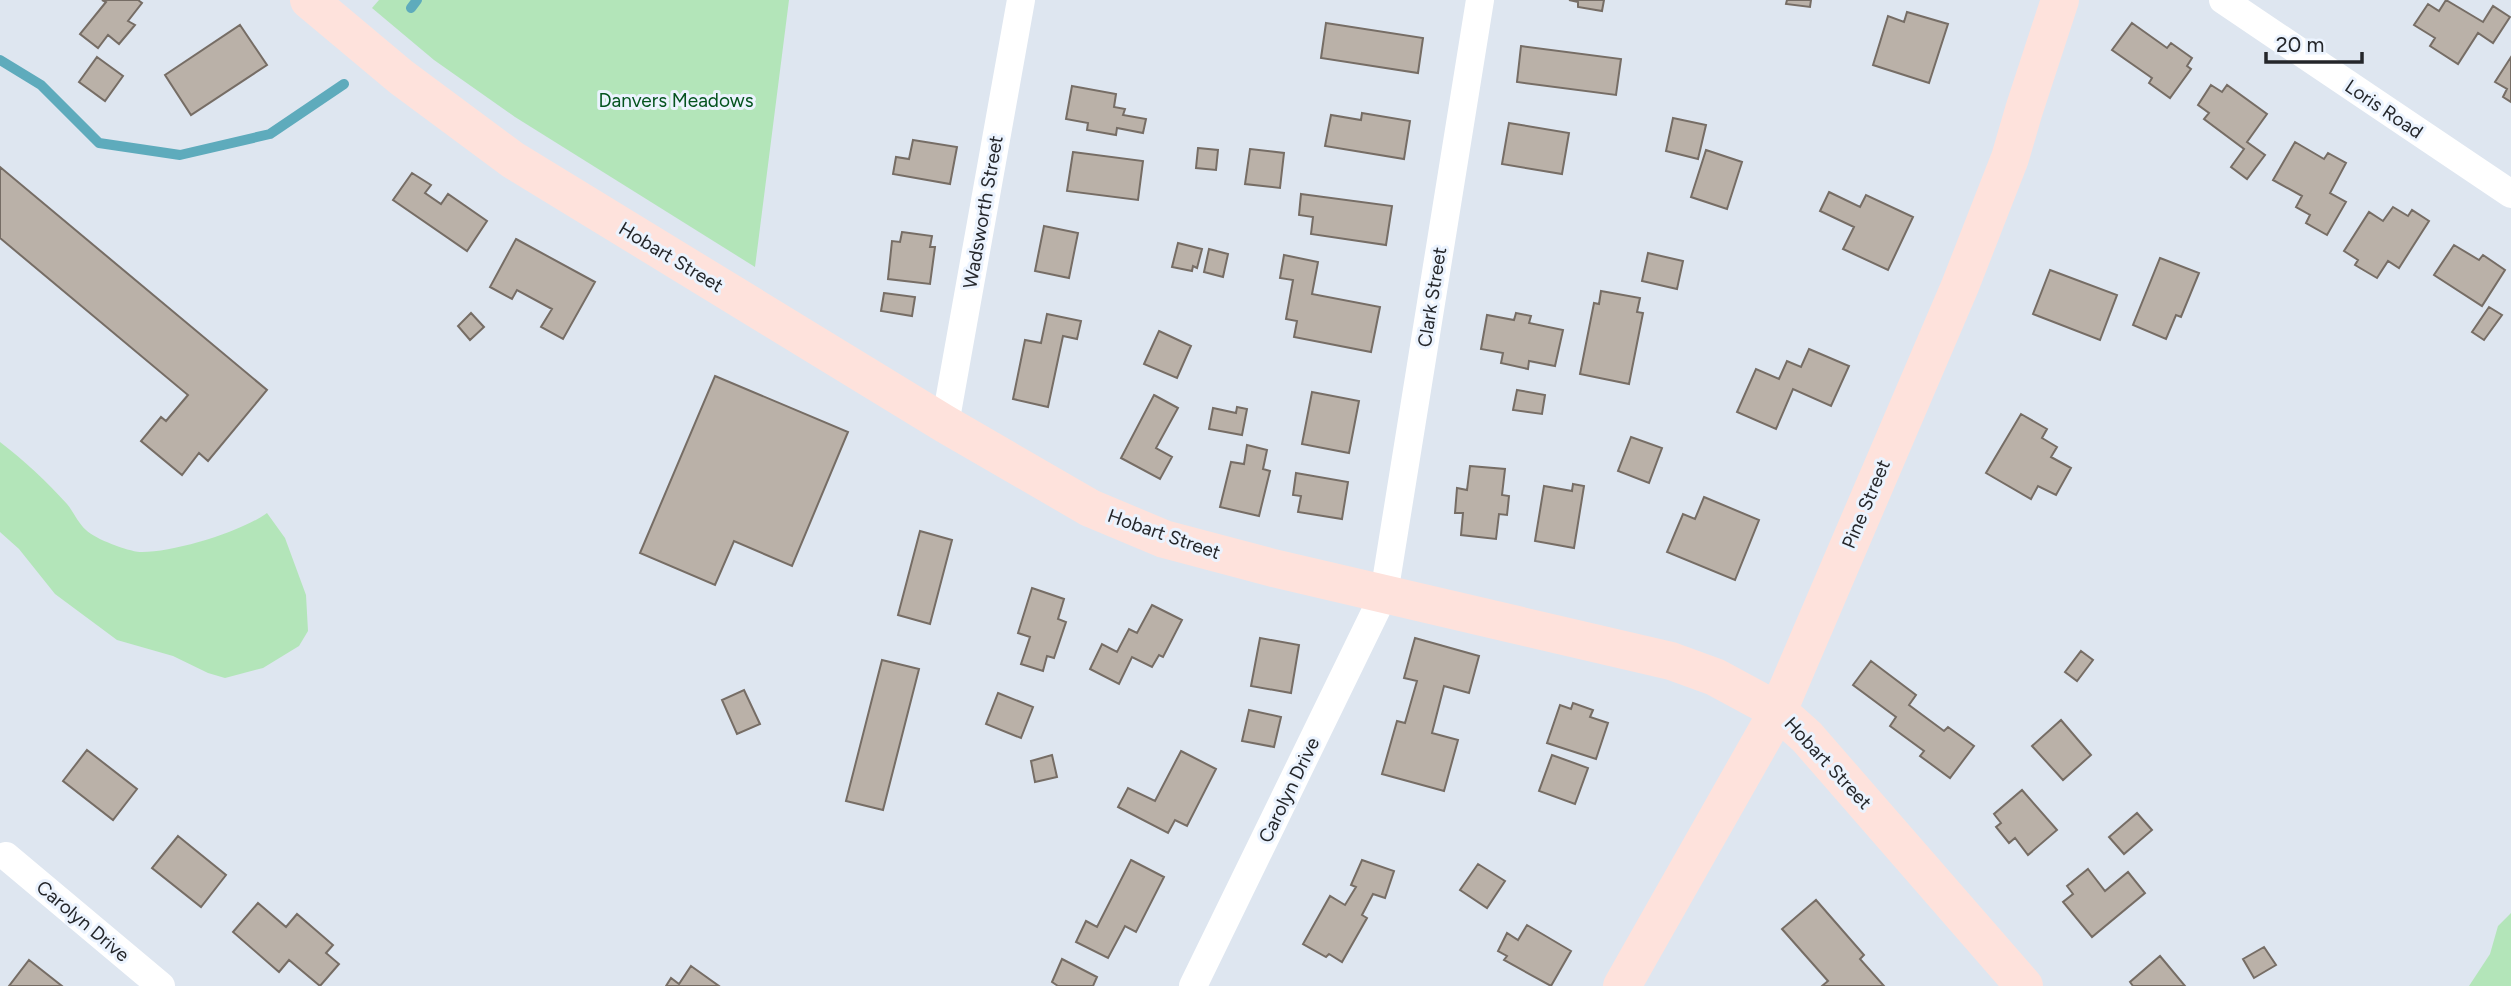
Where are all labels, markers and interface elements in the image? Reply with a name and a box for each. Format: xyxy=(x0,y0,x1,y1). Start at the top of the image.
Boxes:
scale bar xyxy=(2266,21,2362,65)
text: 20 m xyxy=(2276,32,2324,57)
street label: Loris Road xyxy=(2341,75,2427,143)
park label: Danvers Meadows xyxy=(598,89,754,112)
street label: Wadsworth Street xyxy=(958,134,1008,290)
street label: Hobart Street xyxy=(615,217,727,297)
street label: Clark Street xyxy=(1413,245,1451,349)
street label: Pine Street xyxy=(1837,456,1895,552)
street label: Hobart Street xyxy=(1105,504,1223,564)
street label: Hobart Street xyxy=(1779,712,1877,814)
street label: Carolyn Drive xyxy=(1254,734,1324,846)
street label: Carolyn Drive xyxy=(32,875,134,967)

